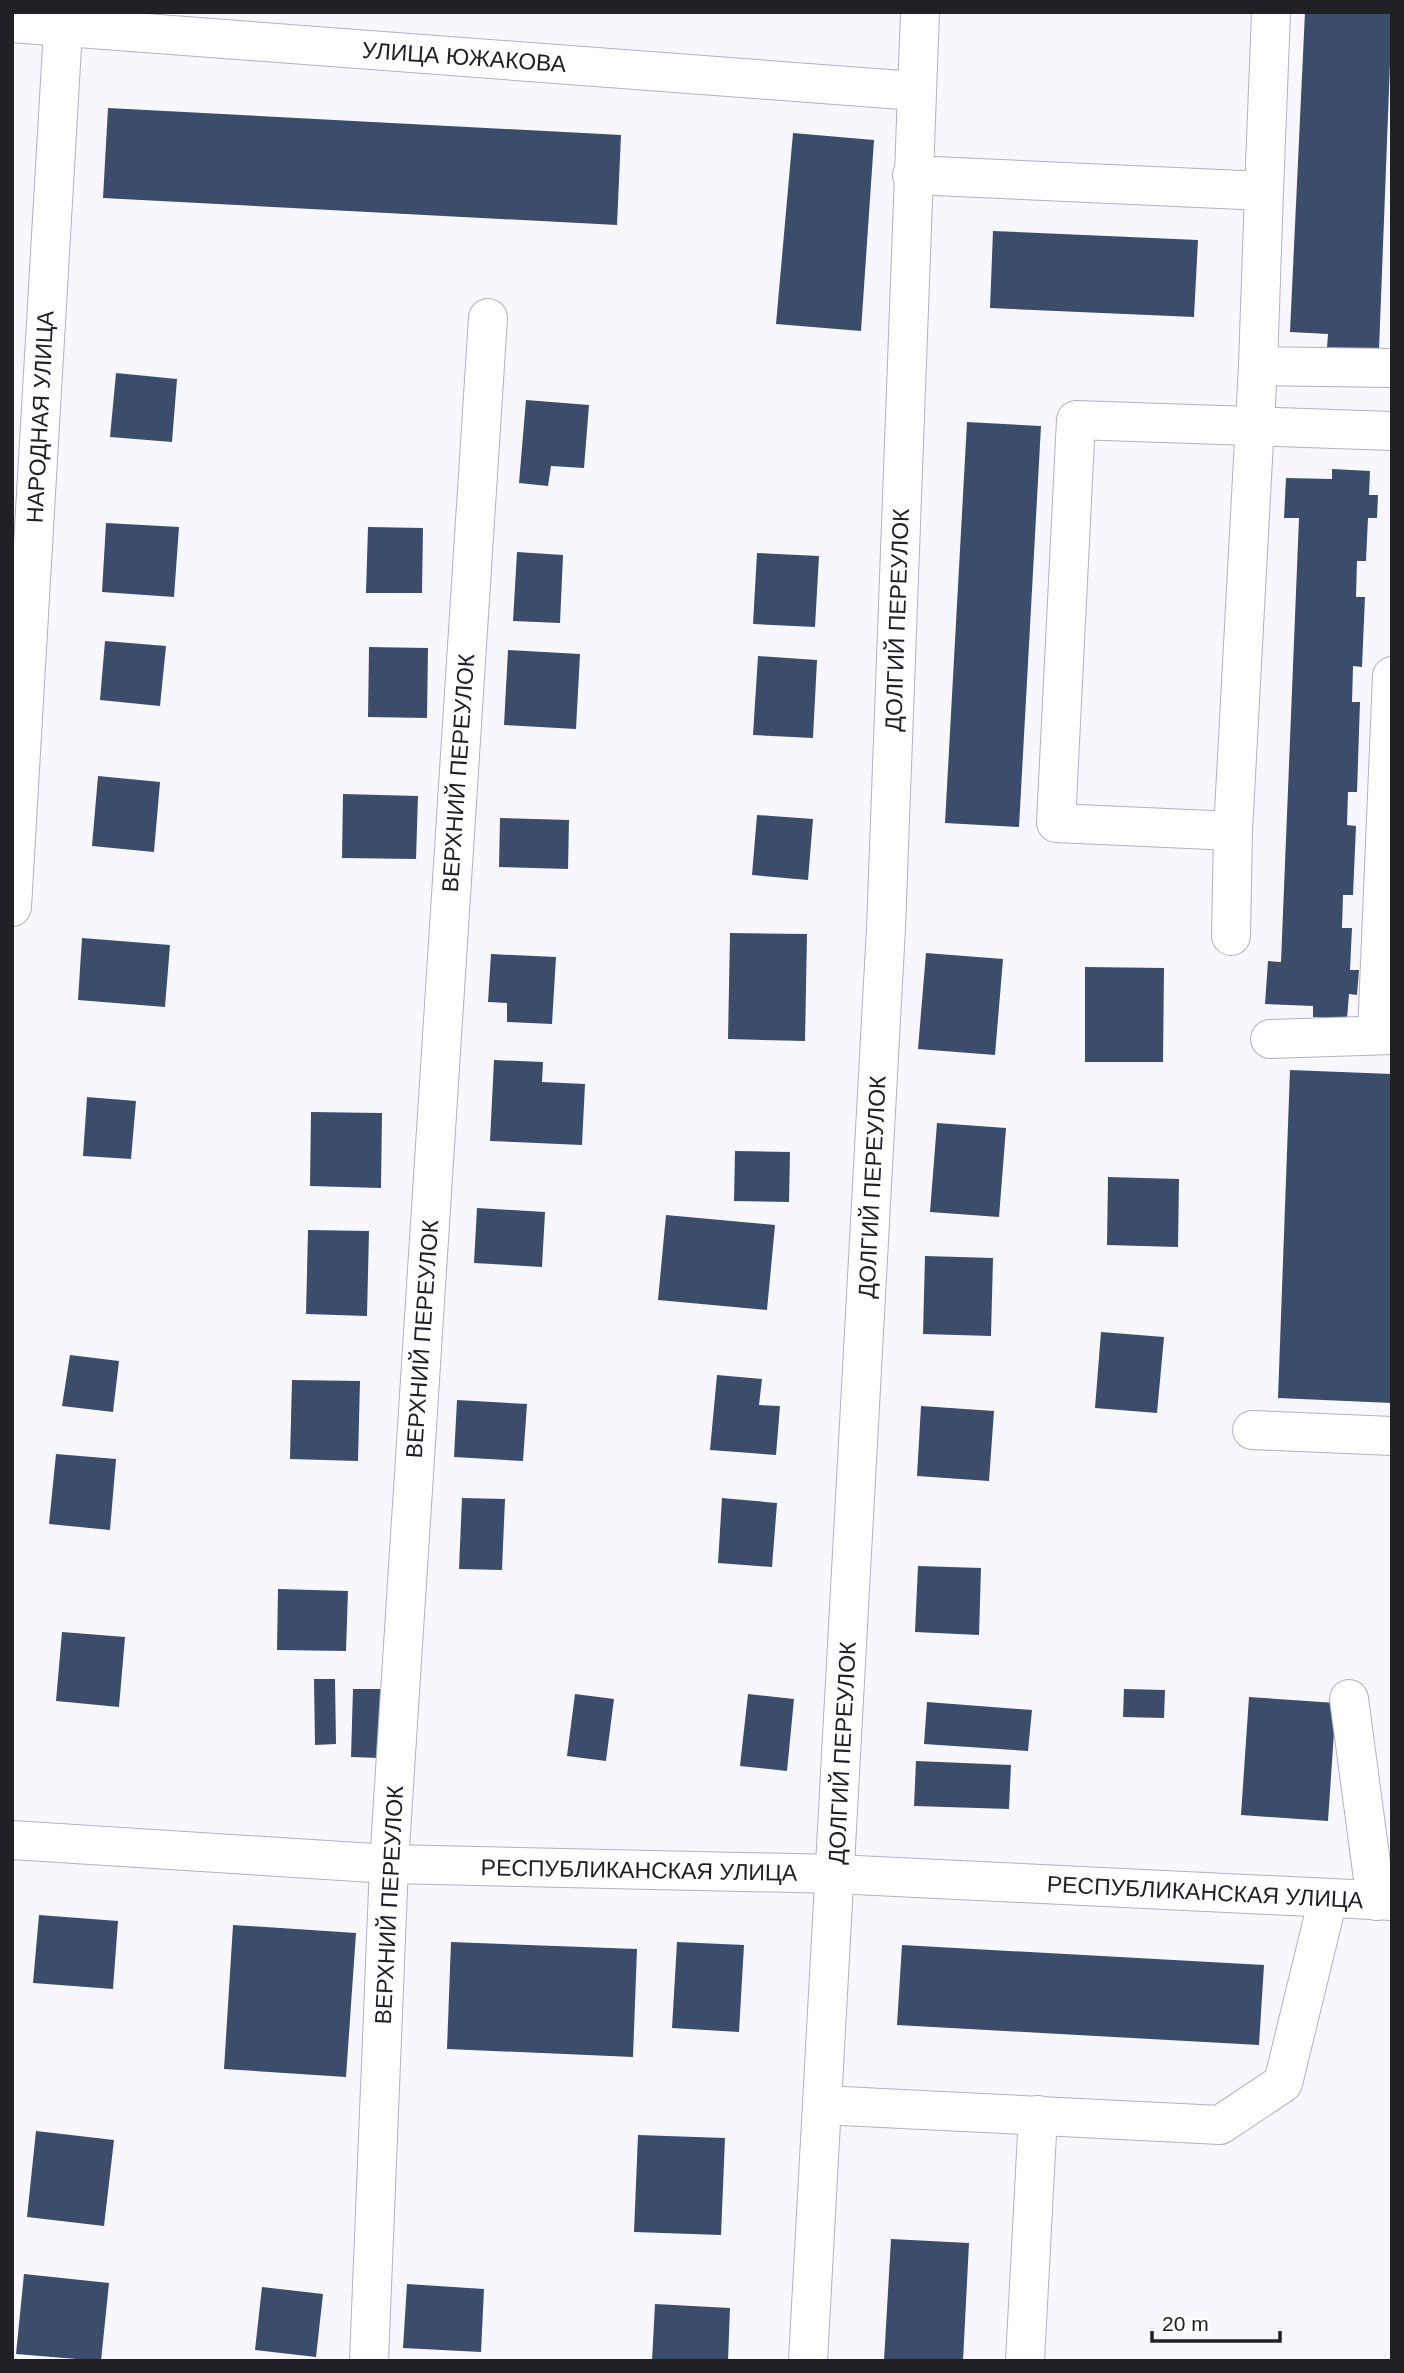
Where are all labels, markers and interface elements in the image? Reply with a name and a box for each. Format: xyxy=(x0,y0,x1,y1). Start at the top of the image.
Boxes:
street label: УЛИЦА ЮЖАКОВА xyxy=(361,37,568,77)
street label: НАРОДНАЯ УЛИЦА xyxy=(21,310,59,524)
street label: ДОЛГИЙ ПЕРЕУЛОК xyxy=(879,507,914,732)
street label: ВЕРХНИЙ ПЕРЕУЛОК xyxy=(436,652,479,893)
street label: ДОЛГИЙ ПЕРЕУЛОК xyxy=(852,1074,891,1299)
street label: ВЕРХНИЙ ПЕРЕУЛОК xyxy=(400,1218,443,1459)
street label: ДОЛГИЙ ПЕРЕУЛОК xyxy=(822,1640,861,1865)
street label: ВЕРХНИЙ ПЕРЕУЛОК xyxy=(369,1784,408,2025)
street label: РЕСПУБЛИКАНСКАЯ УЛИЦА xyxy=(480,1854,798,1886)
street label: РЕСПУБЛИКАНСКАЯ УЛИЦА xyxy=(1046,1871,1364,1913)
scale bar xyxy=(1152,2300,1280,2344)
text: 20 m xyxy=(1162,2312,1209,2335)

